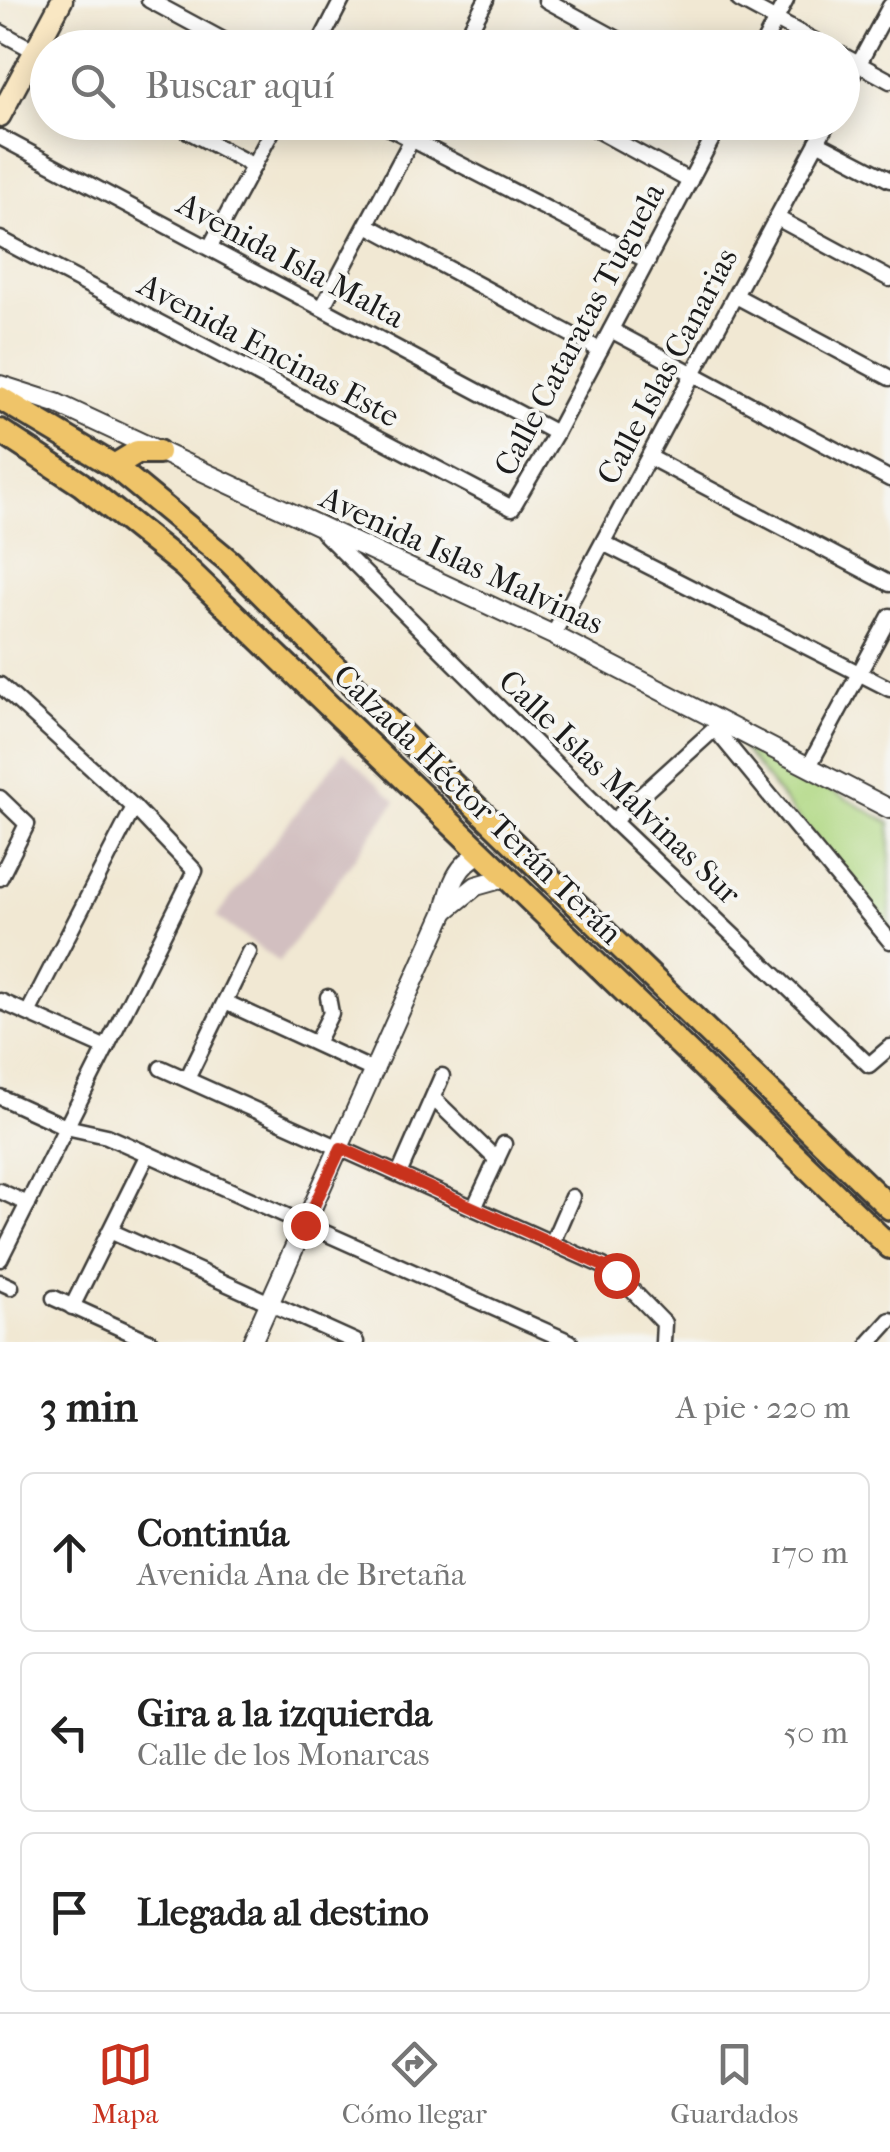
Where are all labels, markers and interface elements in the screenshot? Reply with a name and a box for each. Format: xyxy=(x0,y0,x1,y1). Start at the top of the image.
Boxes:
search box xyxy=(30,30,860,140)
icon: search xyxy=(65,58,120,113)
text: Buscar aquí xyxy=(145,63,334,108)
street label: Calle Cataratas Tuguela xyxy=(487,175,673,482)
street label: Avenida Isla Malta xyxy=(169,184,412,336)
street label: Calle Islas Canarias xyxy=(590,242,745,491)
street label: Avenida Encinas Este xyxy=(130,265,406,435)
street label: Avenida Islas Malvinas xyxy=(313,478,609,642)
street label: Calzada Héctor Terán Terán xyxy=(326,657,630,952)
street label: Calle Islas Malvinas Sur xyxy=(491,662,748,913)
route end xyxy=(283,1203,329,1249)
route start xyxy=(594,1253,640,1299)
text: 3 min xyxy=(40,1383,138,1432)
text: A pie · 220 m xyxy=(676,1389,850,1426)
text: Continúa xyxy=(137,1511,289,1556)
icon: ahead xyxy=(42,1525,97,1580)
text: 170 m xyxy=(770,1534,848,1571)
text: Avenida Ana de Bretaña xyxy=(137,1556,466,1593)
text: Gira a la izquierda xyxy=(137,1691,432,1736)
icon: left xyxy=(42,1705,97,1760)
text: 50 m xyxy=(783,1714,848,1751)
text: Calle de los Monarcas xyxy=(137,1736,430,1773)
icon: arrive xyxy=(42,1885,97,1940)
text: Llegada al destino xyxy=(137,1890,429,1935)
tab: Mapa xyxy=(92,2037,158,2130)
tab: Cómo llegar xyxy=(342,2037,487,2130)
tab: Guardados xyxy=(670,2037,798,2130)

